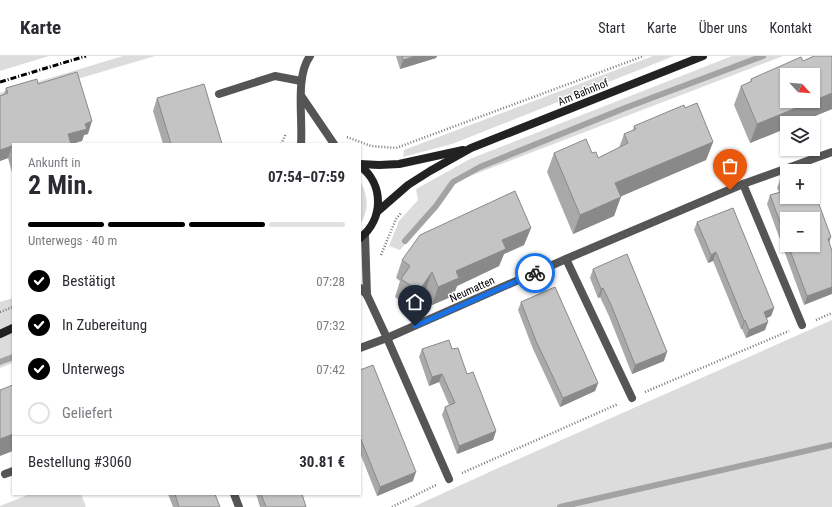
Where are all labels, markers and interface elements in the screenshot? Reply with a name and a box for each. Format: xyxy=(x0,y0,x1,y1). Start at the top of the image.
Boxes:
text: Karte xyxy=(20,16,61,39)
text: Start xyxy=(598,20,625,36)
text: Karte xyxy=(647,20,677,36)
text: Über uns xyxy=(699,20,747,36)
text: Kontakt xyxy=(769,20,812,36)
north arrow xyxy=(780,68,820,108)
map controls xyxy=(780,68,820,252)
street label: Am Bahnhof xyxy=(556,76,611,108)
button: layers xyxy=(780,116,820,156)
pin xyxy=(713,149,747,190)
text: Ankunft in xyxy=(28,155,80,170)
icon: bag xyxy=(719,155,741,177)
button: + xyxy=(780,164,820,204)
text: 07:54–07:59 xyxy=(268,168,345,186)
text: 2 Min. xyxy=(28,170,94,200)
button: − xyxy=(780,212,820,252)
text: Unterwegs · 40 m xyxy=(28,233,117,248)
courier xyxy=(515,253,555,293)
icon: bike xyxy=(524,262,546,284)
icon: check xyxy=(28,270,50,292)
text: Bestätigt xyxy=(62,272,115,290)
text: 07:28 xyxy=(316,274,345,289)
street label: Neumatten xyxy=(448,274,497,305)
pin xyxy=(398,285,432,326)
icon: home xyxy=(404,291,426,313)
icon: check xyxy=(28,314,50,336)
text: In Zubereitung xyxy=(62,316,147,334)
text: 07:32 xyxy=(316,318,345,333)
icon: check xyxy=(28,358,50,380)
text: Unterwegs xyxy=(62,360,125,378)
text: 07:42 xyxy=(316,362,345,377)
text: Geliefert xyxy=(62,404,113,422)
text: Bestellung #3060 xyxy=(28,453,132,471)
text: 30.81 € xyxy=(299,453,345,471)

